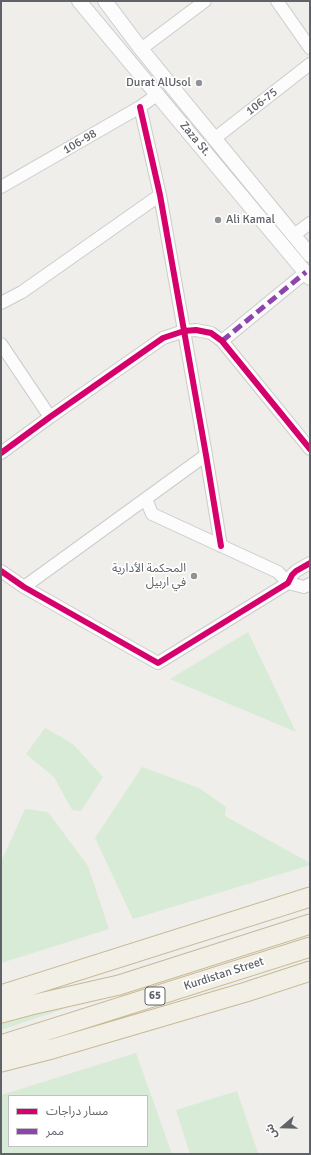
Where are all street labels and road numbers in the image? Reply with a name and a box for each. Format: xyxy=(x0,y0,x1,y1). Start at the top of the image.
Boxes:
street label: 106-75 xyxy=(243,85,281,119)
street label: Zaza St. xyxy=(176,119,214,159)
street label: 106-98 xyxy=(61,127,99,157)
street label: Kurdistan Street xyxy=(182,954,266,994)
road number: 65 xyxy=(145,987,165,1005)

